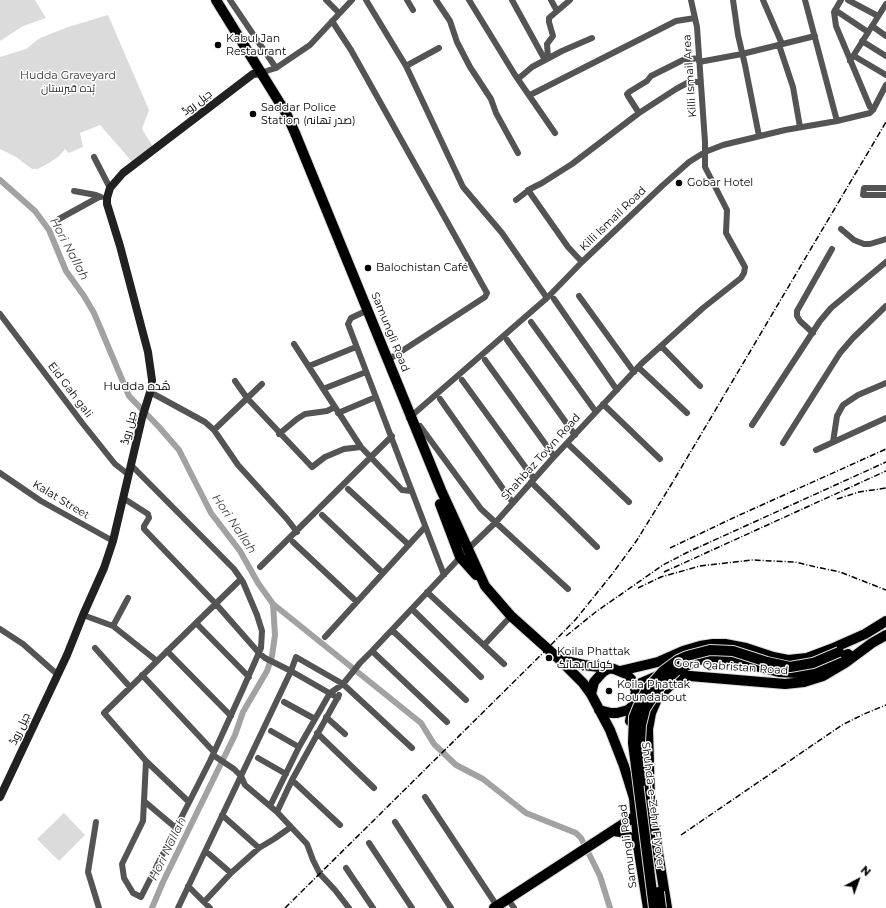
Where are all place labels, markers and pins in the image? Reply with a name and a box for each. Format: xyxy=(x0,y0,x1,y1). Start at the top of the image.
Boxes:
place label: Kabul Jan Restaurant xyxy=(226,32,286,58)
marker: Kabul Jan Restaurant xyxy=(213,40,223,50)
place label: Saddar Police Station (صدر تھانہ) xyxy=(261,101,356,127)
marker: Saddar Police Station (صدر تھانہ) xyxy=(248,109,258,119)
place label: Gobar Hotel xyxy=(687,176,753,190)
marker: Gobar Hotel xyxy=(674,178,684,188)
place label: Balochistan Café xyxy=(376,261,468,275)
marker: Balochistan Café xyxy=(363,263,373,273)
place label: Koila Phattak کوئلہ پھاٹک xyxy=(557,645,630,671)
marker: Koila Phattak کوئلہ پھاٹک xyxy=(544,653,554,663)
place label: Koila Phattak Roundabout xyxy=(617,678,690,704)
marker: Koila Phattak Roundabout xyxy=(604,686,614,696)

